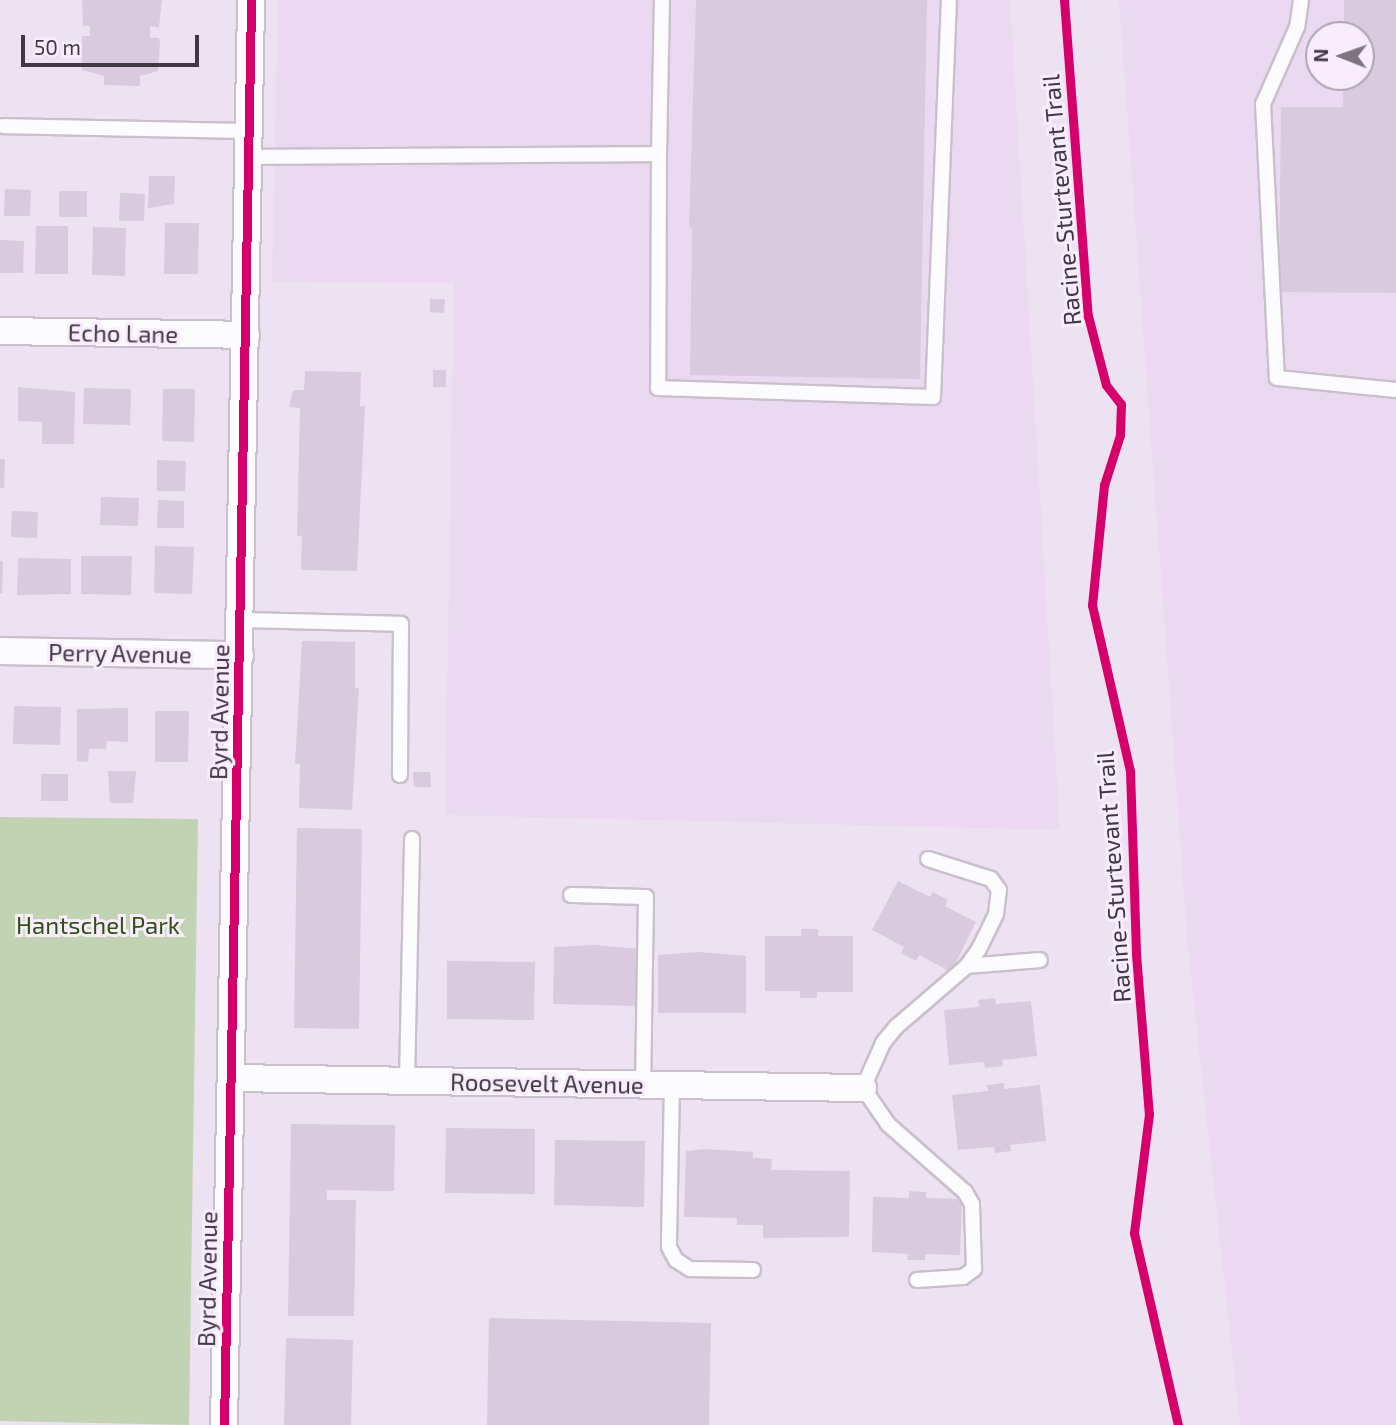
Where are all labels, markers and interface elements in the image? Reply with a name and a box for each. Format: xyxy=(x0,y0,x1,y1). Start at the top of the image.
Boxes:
scale bar xyxy=(24,21,203,65)
north arrow xyxy=(1305,21,1375,91)
text: 50 m xyxy=(34,34,81,59)
text: N xyxy=(1309,49,1332,63)
street label: Racine-Sturtevant Trail xyxy=(1036,73,1086,327)
street label: Echo Lane xyxy=(68,318,178,348)
street label: Perry Avenue xyxy=(47,637,193,669)
street label: Byrd Avenue xyxy=(203,644,235,780)
street label: Racine-Sturtevant Trail xyxy=(1090,750,1136,1004)
park label: Hantschel Park xyxy=(16,911,180,939)
street label: Roosevelt Avenue xyxy=(450,1067,644,1099)
street label: Byrd Avenue xyxy=(191,1211,223,1347)

